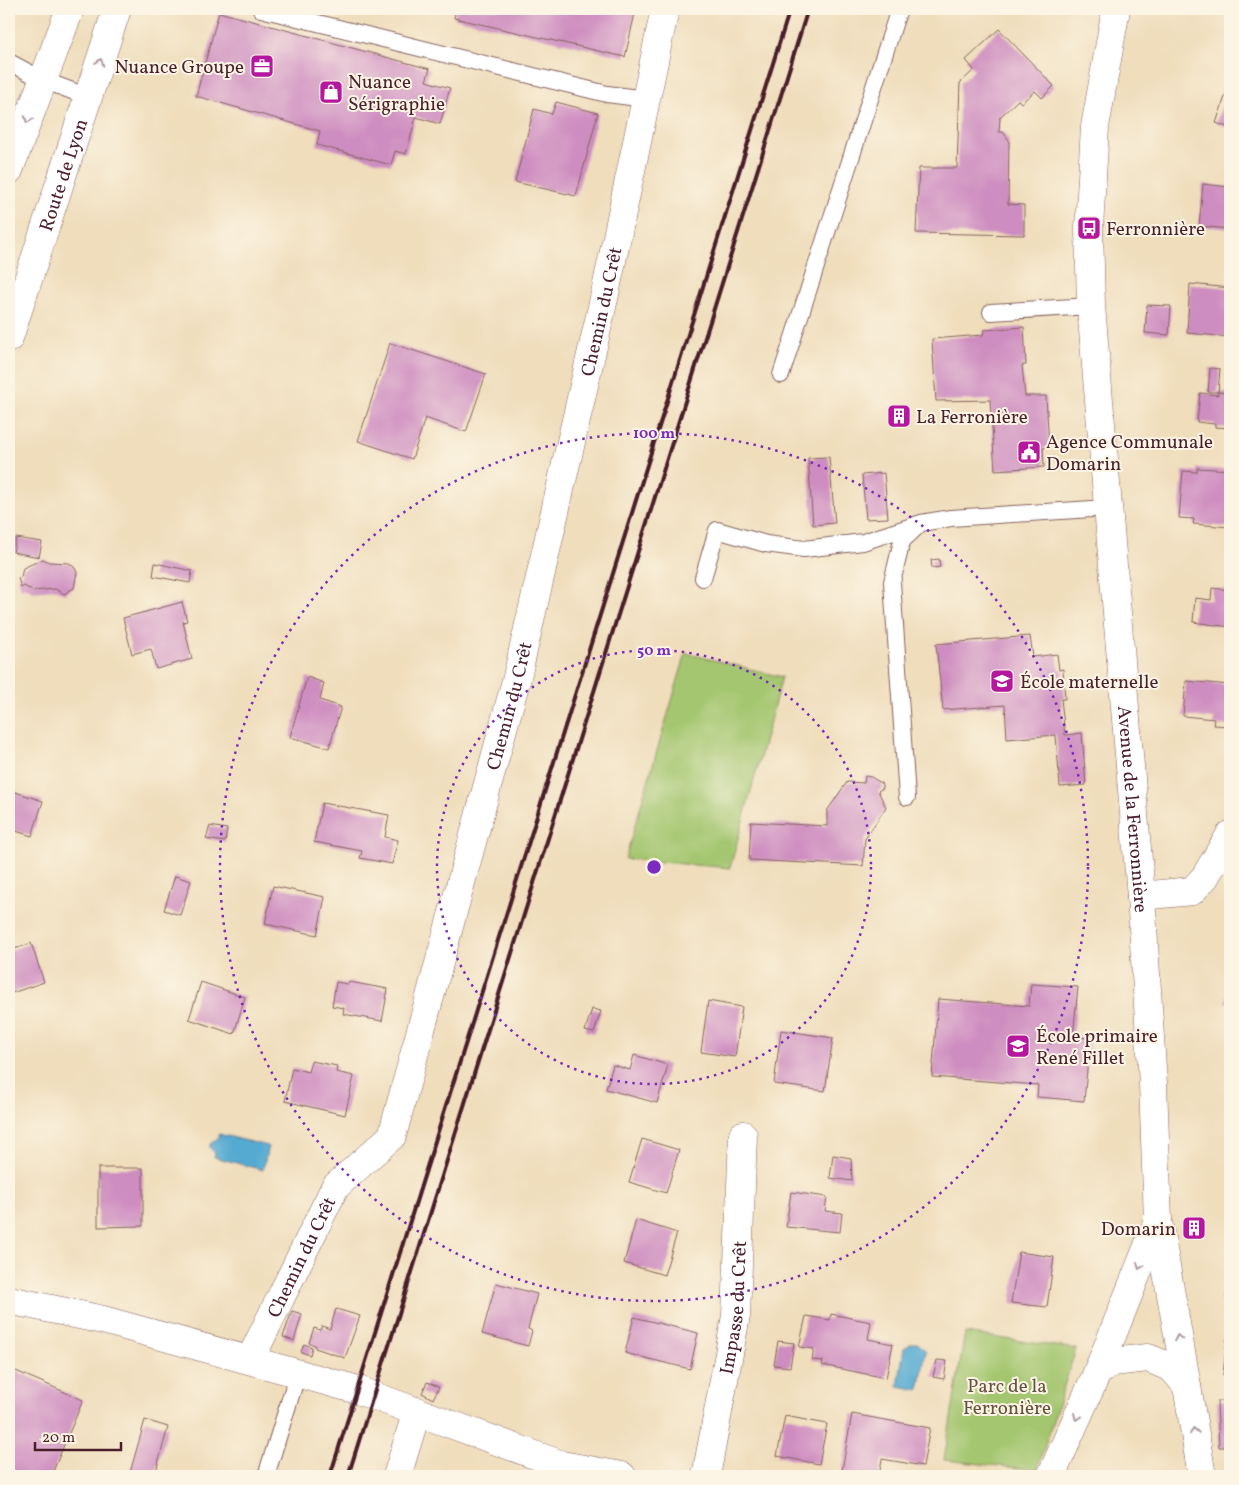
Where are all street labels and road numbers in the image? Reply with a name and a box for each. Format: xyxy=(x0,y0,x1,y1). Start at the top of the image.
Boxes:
street label: Route de Lyon xyxy=(34,115,95,235)
street label: Chemin du Crêt xyxy=(576,244,630,379)
street label: Chemin du Crêt xyxy=(481,639,540,773)
street label: Avenue de la Ferronnière xyxy=(1110,705,1153,914)
street label: Chemin du Crêt xyxy=(262,1192,343,1323)
street label: Impasse du Crêt xyxy=(714,1240,754,1377)

